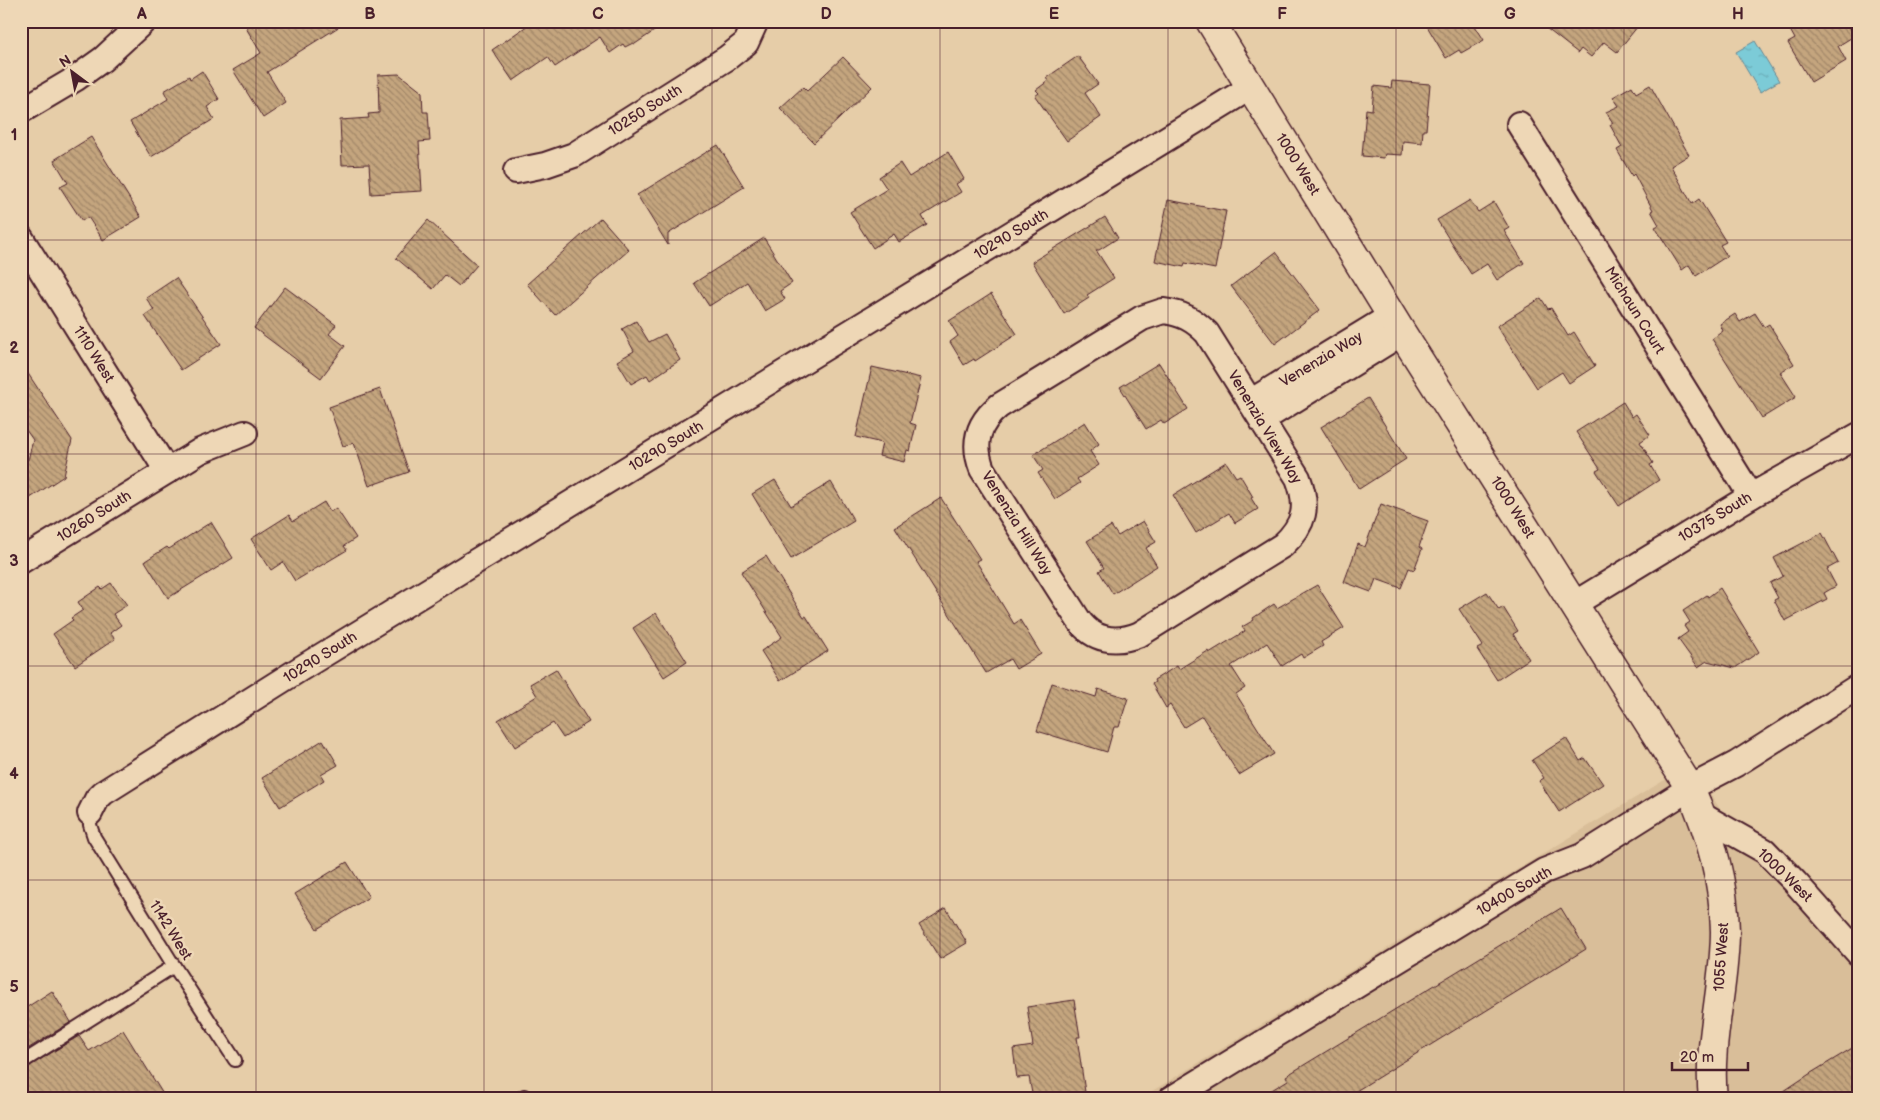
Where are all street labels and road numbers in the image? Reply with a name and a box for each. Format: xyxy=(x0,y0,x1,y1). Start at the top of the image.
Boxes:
street label: 10250 South xyxy=(605,80,686,141)
street label: 1000 West xyxy=(1271,130,1324,199)
street label: 10290 South xyxy=(971,205,1052,264)
street label: Michaun Court xyxy=(1600,263,1669,358)
street label: 1110 West xyxy=(69,322,119,387)
street label: Venenzia Way xyxy=(1276,327,1366,392)
street label: Venenzia View Way xyxy=(1223,367,1306,488)
street label: 10290 South xyxy=(626,417,707,476)
street label: Venenzia Hill Way xyxy=(977,468,1056,579)
street label: 1000 West xyxy=(1486,473,1539,542)
street label: 10260 South xyxy=(54,486,135,547)
street label: 10375 South xyxy=(1675,488,1755,547)
street label: 10290 South xyxy=(280,627,361,688)
street label: 1000 West xyxy=(1753,844,1817,907)
street label: 10400 South xyxy=(1473,862,1555,921)
street label: 1142 West xyxy=(145,897,197,964)
street label: 1055 West xyxy=(1710,922,1733,992)

